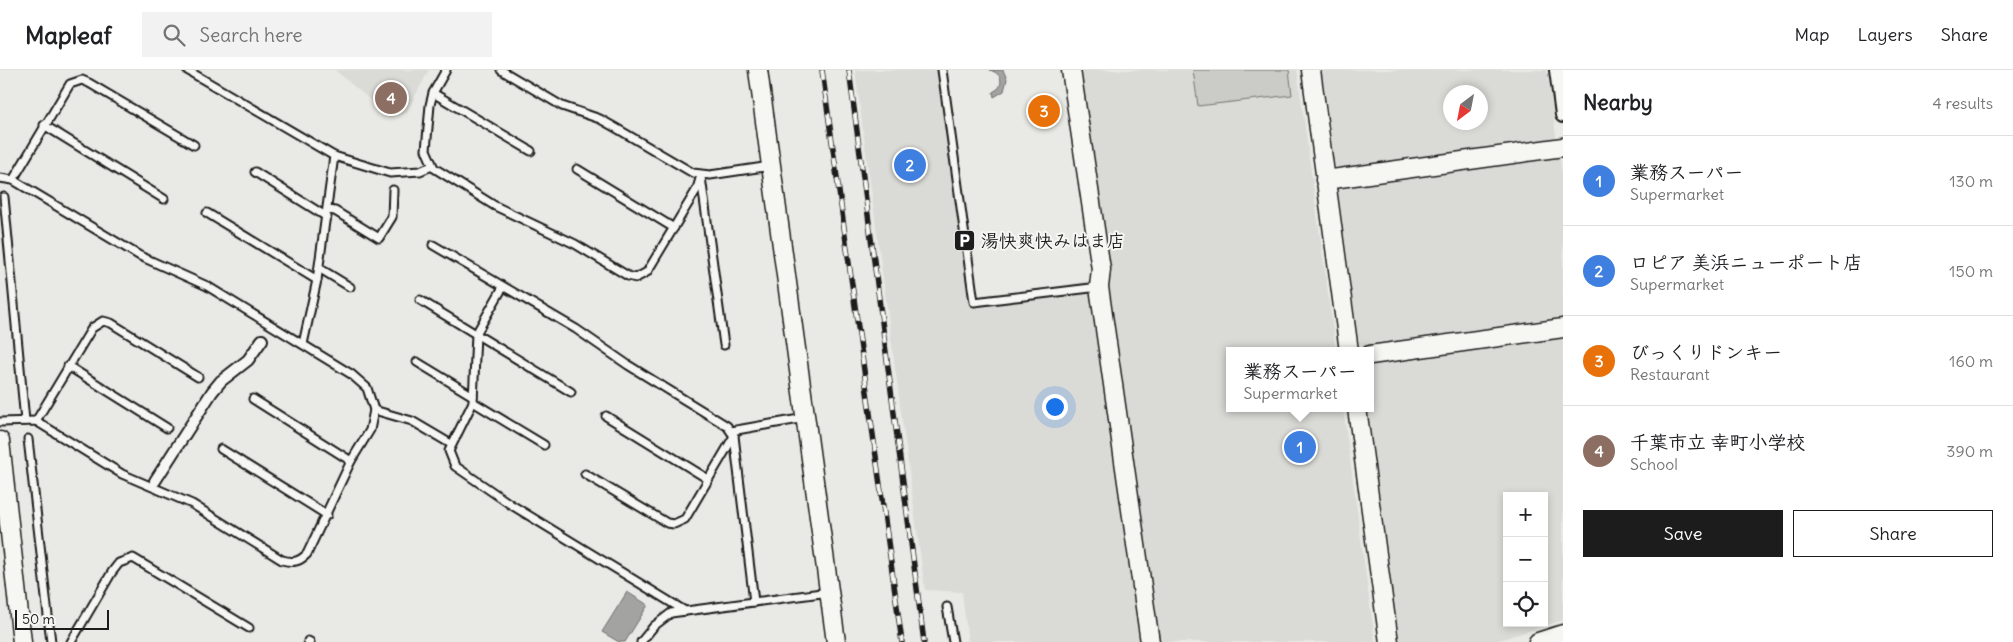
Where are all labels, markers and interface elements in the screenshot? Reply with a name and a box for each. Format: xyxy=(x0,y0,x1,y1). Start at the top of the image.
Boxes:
search box xyxy=(142,12,492,57)
text: Mapleaf xyxy=(25,20,112,50)
icon: search xyxy=(160,21,188,49)
text: Search here xyxy=(200,23,303,47)
text: Map xyxy=(1794,23,1829,46)
text: Layers xyxy=(1857,23,1913,46)
text: Share xyxy=(1941,23,1988,46)
pin: 4 xyxy=(375,79,407,117)
north arrow xyxy=(1443,85,1488,130)
text: Nearby xyxy=(1583,89,1653,116)
pin: 3 xyxy=(1028,92,1060,130)
text: 4 results xyxy=(1932,93,1993,113)
pin: 2 xyxy=(894,146,926,184)
text: 業務スーパー xyxy=(1630,160,1743,184)
text: 1 xyxy=(1596,171,1602,191)
text: 130 m xyxy=(1949,171,1993,191)
text: Supermarket xyxy=(1630,184,1724,204)
parking icon: 湯快爽快みはま店 xyxy=(953,228,977,252)
place label: 湯快爽快みはま店 xyxy=(981,229,1125,252)
text: ロピア 美浜ニューポート店 xyxy=(1630,250,1862,274)
text: 2 xyxy=(1595,261,1603,281)
text: 150 m xyxy=(1949,261,1993,281)
text: Supermarket xyxy=(1630,274,1724,294)
text: びっくりドンキー xyxy=(1630,340,1782,364)
popup xyxy=(1226,347,1374,412)
text: 3 xyxy=(1594,351,1604,371)
text: 160 m xyxy=(1949,351,1993,371)
text: 業務スーパー xyxy=(1243,359,1357,383)
text: Restaurant xyxy=(1630,364,1710,384)
text: Supermarket xyxy=(1243,383,1338,403)
your location xyxy=(1042,394,1068,420)
pin: 1 xyxy=(1284,428,1316,466)
text: 千葉市立 幸町小学校 xyxy=(1630,430,1806,454)
text: 4 xyxy=(1594,441,1604,461)
text: 390 m xyxy=(1946,441,1993,461)
text: School xyxy=(1630,454,1678,474)
map controls xyxy=(1503,492,1548,627)
button: + xyxy=(1503,492,1548,537)
button: Save xyxy=(1583,510,1783,557)
button: Share xyxy=(1793,510,1993,557)
button: − xyxy=(1503,537,1548,582)
button: locate xyxy=(1503,582,1548,627)
scale bar xyxy=(15,607,109,630)
text: 50 m xyxy=(22,610,55,628)

